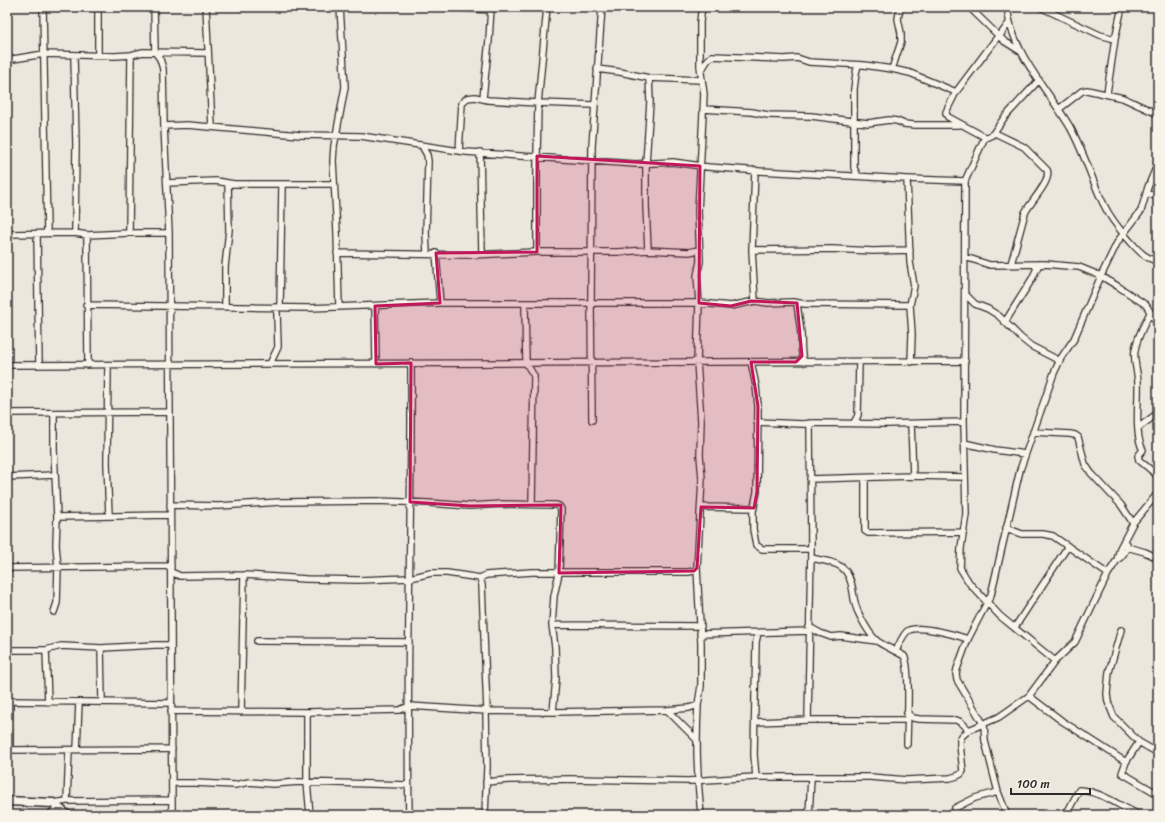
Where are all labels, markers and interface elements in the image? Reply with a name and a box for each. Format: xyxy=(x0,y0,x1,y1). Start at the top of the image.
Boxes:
scale bar xyxy=(1011,770,1090,796)
text: 100 m xyxy=(1017,773,1050,795)

